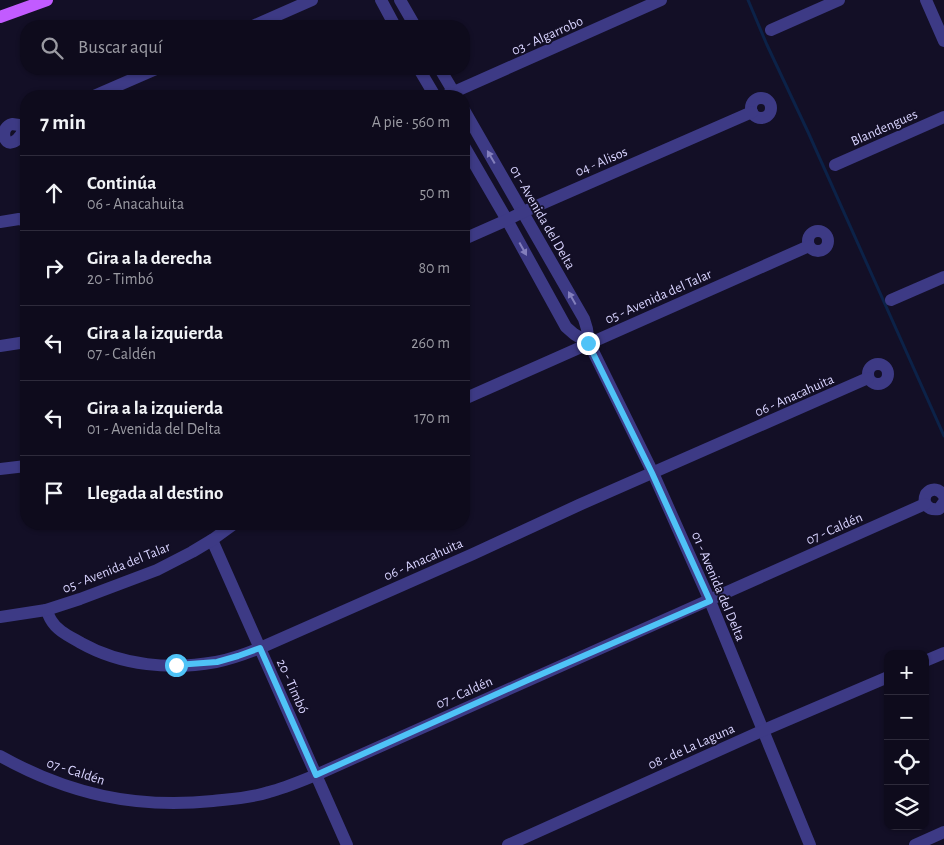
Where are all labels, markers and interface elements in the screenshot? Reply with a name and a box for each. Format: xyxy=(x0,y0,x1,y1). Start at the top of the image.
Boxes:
street label: 03 - Algarrobo xyxy=(510,14,585,58)
search box xyxy=(20,20,470,75)
icon: search xyxy=(38,34,66,62)
text: Buscar aquí xyxy=(78,38,163,57)
street label: Blandengues xyxy=(849,107,920,149)
text: 7 min xyxy=(40,112,86,133)
text: A pie · 560 m xyxy=(372,114,450,130)
street label: 04 - Alisos xyxy=(573,145,630,179)
one-way arrow xyxy=(487,150,496,164)
street label: 01 - Avenida del Delta xyxy=(507,163,578,272)
text: Continúa xyxy=(87,174,156,193)
icon: ahead xyxy=(40,179,68,207)
text: 50 m xyxy=(419,185,450,201)
text: 06 - Anacahuita xyxy=(87,196,184,212)
one-way arrow xyxy=(519,242,527,256)
text: Gira a la derecha xyxy=(87,249,212,268)
icon: right xyxy=(40,254,68,282)
text: 80 m xyxy=(419,260,450,276)
street label: 05 - Avenida del Talar xyxy=(603,267,714,327)
text: 20 - Timbó xyxy=(87,271,154,287)
one-way arrow xyxy=(567,292,576,305)
text: Gira a la izquierda xyxy=(87,324,223,343)
icon: left xyxy=(40,329,68,357)
route end xyxy=(577,332,600,355)
text: 260 m xyxy=(411,335,450,351)
text: 07 - Caldén xyxy=(87,346,156,362)
street label: 06 - Anacahuita xyxy=(753,372,837,420)
text: Gira a la izquierda xyxy=(87,399,223,418)
icon: left xyxy=(40,404,68,432)
text: 170 m xyxy=(414,410,450,426)
text: 01 - Avenida del Delta xyxy=(87,421,221,437)
icon: arrive xyxy=(40,479,68,507)
text: Llegada al destino xyxy=(87,484,224,503)
street label: 07 - Caldén xyxy=(804,510,865,548)
street label: 01 - Avenida del Delta xyxy=(689,530,748,644)
street label: 06 - Anacahuita xyxy=(382,536,466,584)
street label: 05 - Avenida del Talar xyxy=(60,540,173,596)
map controls xyxy=(884,650,929,830)
button: + xyxy=(884,650,929,695)
route start xyxy=(165,654,188,677)
street label: 20 - Timbó xyxy=(274,657,310,716)
street label: 07 - Caldén xyxy=(434,674,495,712)
button: − xyxy=(884,695,929,740)
street label: 08 - de La Laguna xyxy=(646,721,737,772)
button: locate xyxy=(884,740,929,785)
street label: 07 - Caldén xyxy=(45,756,107,788)
button: layers xyxy=(884,785,929,830)

